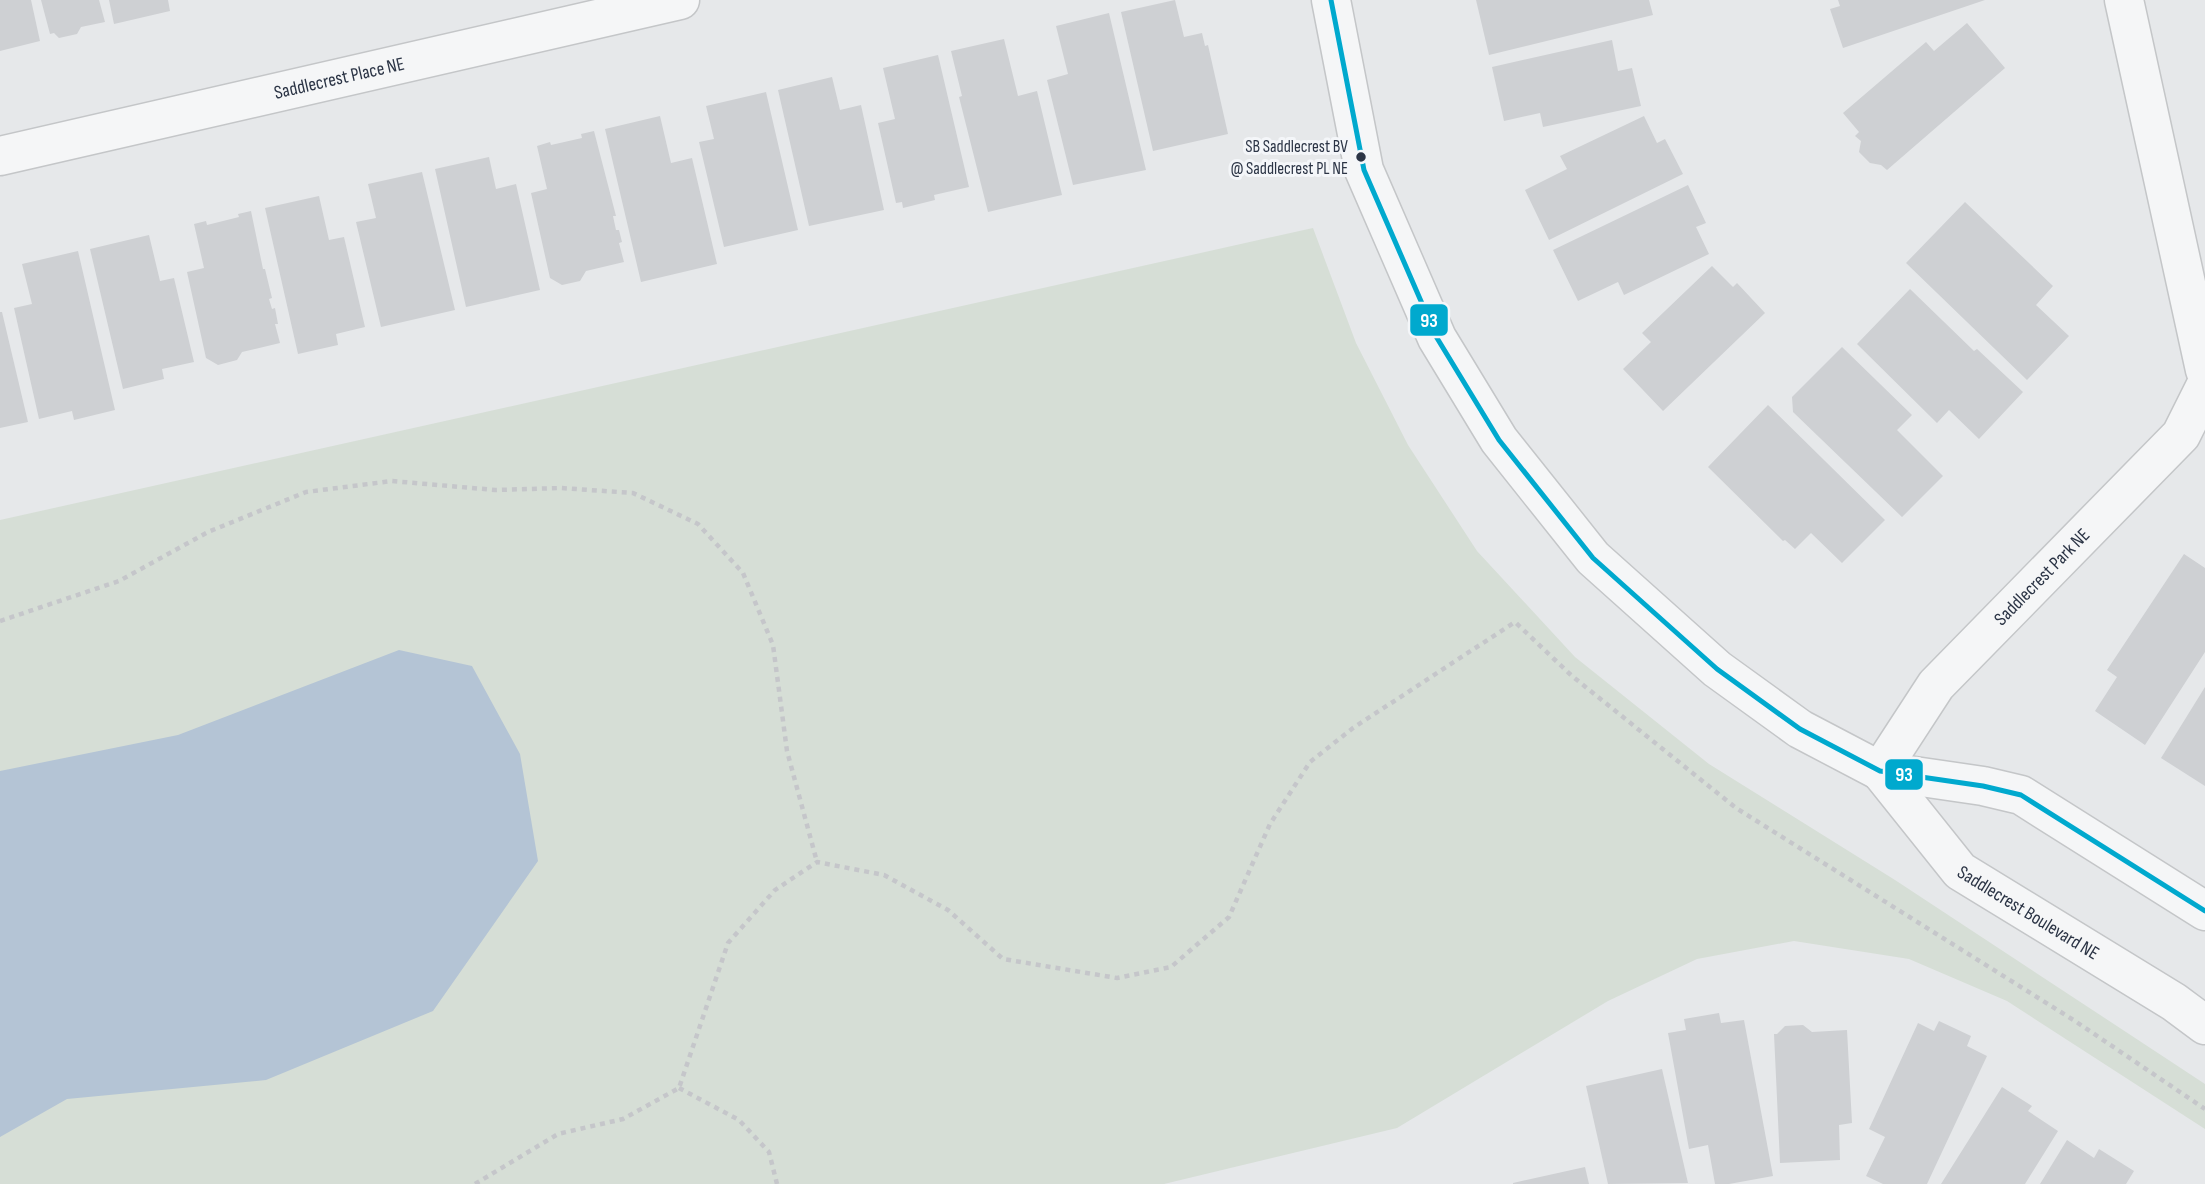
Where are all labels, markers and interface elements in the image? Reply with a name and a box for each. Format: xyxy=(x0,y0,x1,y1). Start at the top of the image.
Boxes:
street label: Saddlecrest Place NE xyxy=(272,52,407,104)
place label: SB Saddlecrest BV @ Saddlecrest PL NE xyxy=(1231,137,1348,179)
marker: SB Saddlecrest BV @ Saddlecrest PL NE xyxy=(1354,150,1368,164)
line badge: 93 xyxy=(1409,303,1449,337)
text: 93 xyxy=(1420,310,1438,333)
street label: Saddlecrest Park NE xyxy=(1989,524,2095,630)
line badge: 93 xyxy=(1884,758,1924,791)
text: 93 xyxy=(1895,764,1913,787)
street label: Saddlecrest Boulevard NE xyxy=(1953,861,2103,965)

